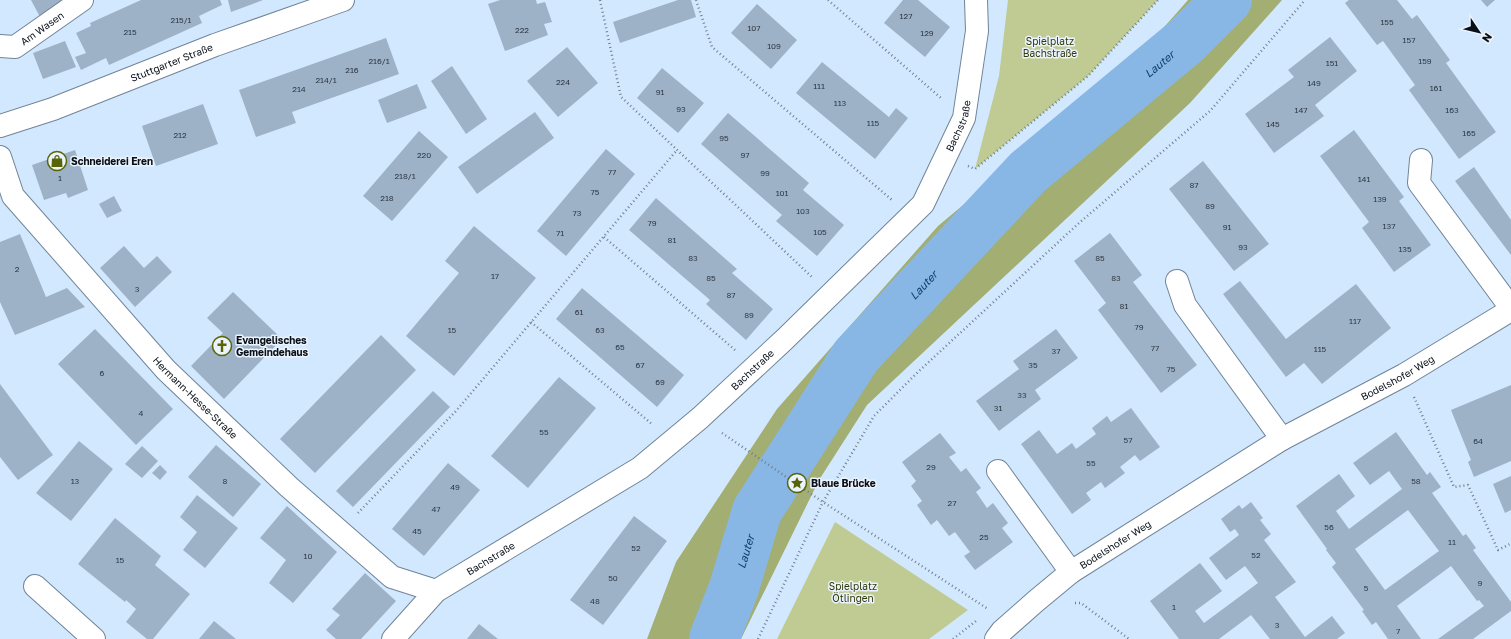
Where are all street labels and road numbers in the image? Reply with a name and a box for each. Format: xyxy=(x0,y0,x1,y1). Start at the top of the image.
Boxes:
street label: Am Wasen xyxy=(18,9,66,47)
street label: Stuttgarter Straße xyxy=(128,40,215,84)
street label: Bachstraße xyxy=(943,99,973,153)
street label: Bachstraße xyxy=(728,346,776,392)
street label: Bodelshofer Weg xyxy=(1359,352,1436,403)
street label: Hermann-Hesse-Straße xyxy=(151,354,240,441)
street label: Bodelshofer Weg xyxy=(1077,517,1153,571)
street label: Bachstraße xyxy=(464,539,517,577)

